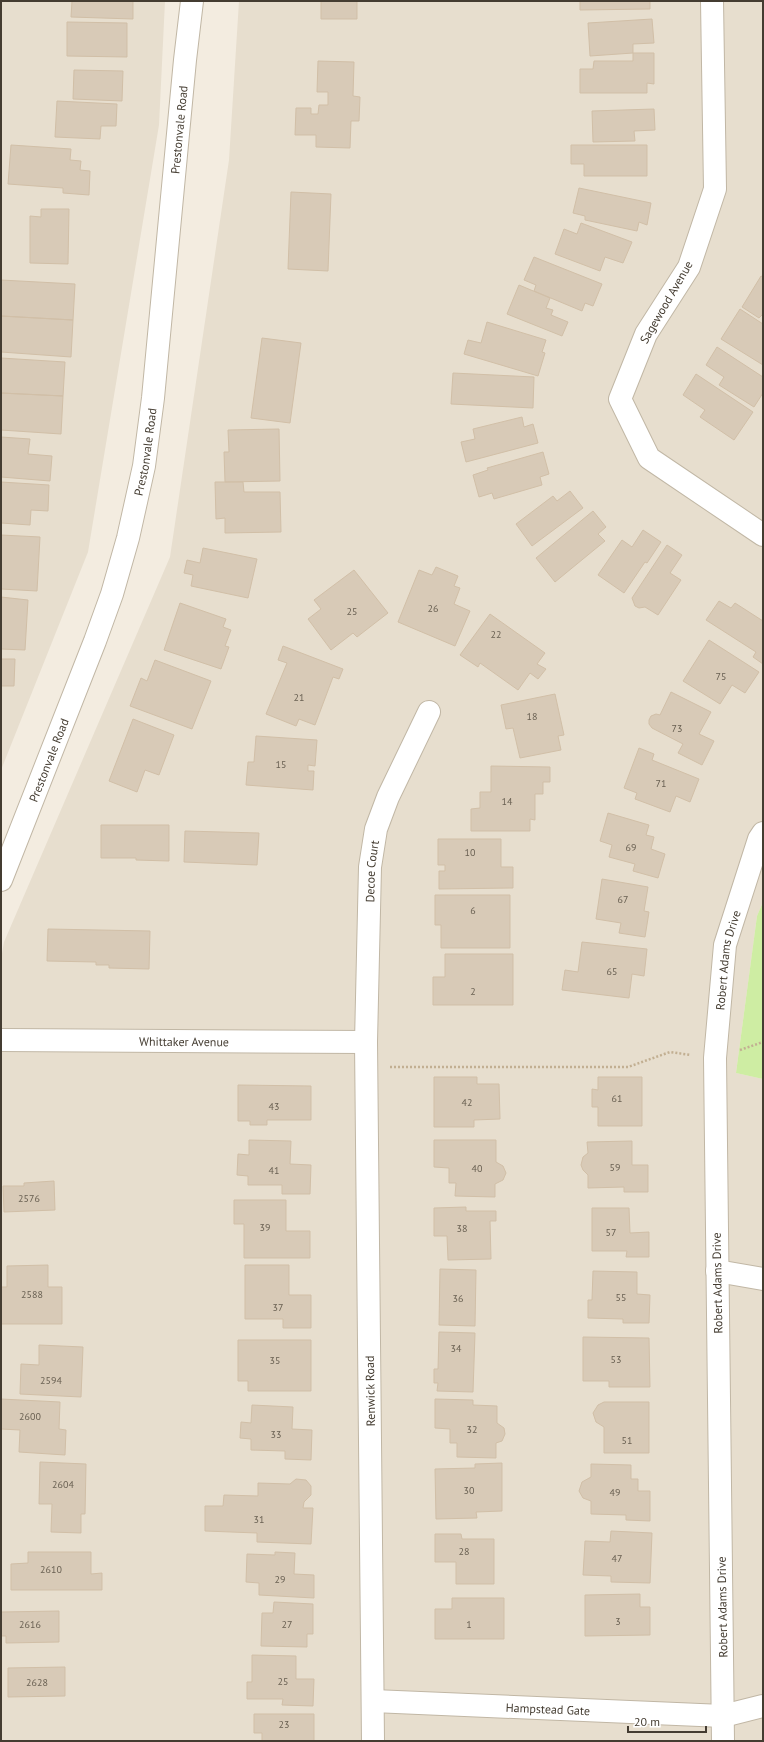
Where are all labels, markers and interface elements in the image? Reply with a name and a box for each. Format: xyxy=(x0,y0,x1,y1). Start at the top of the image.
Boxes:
street label: Prestonvale Road xyxy=(167,85,190,174)
street label: Sagewood Avenue xyxy=(636,258,696,346)
street label: Prestonvale Road xyxy=(130,407,159,497)
house number: 26 xyxy=(428,602,438,615)
house number: 25 xyxy=(347,605,357,618)
house number: 22 xyxy=(491,628,501,641)
house number: 75 xyxy=(716,670,726,683)
house number: 21 xyxy=(294,691,304,704)
house number: 18 xyxy=(527,710,537,723)
street label: Prestonvale Road xyxy=(25,716,71,804)
house number: 73 xyxy=(672,722,682,735)
house number: 15 xyxy=(276,758,286,771)
house number: 71 xyxy=(656,777,666,790)
house number: 14 xyxy=(502,795,513,808)
street label: Decoe Court xyxy=(362,839,382,903)
house number: 69 xyxy=(626,841,636,854)
house number: 10 xyxy=(465,846,476,859)
house number: 67 xyxy=(618,893,628,906)
house number: 6 xyxy=(470,904,476,917)
street label: Robert Adams Drive xyxy=(712,908,743,1011)
house number: 65 xyxy=(607,965,617,978)
house number: 2 xyxy=(470,985,476,998)
street label: Whittaker Avenue xyxy=(139,1033,229,1049)
house number: 61 xyxy=(612,1092,622,1105)
house number: 42 xyxy=(462,1096,472,1109)
house number: 43 xyxy=(269,1100,279,1113)
house number: 59 xyxy=(610,1161,620,1174)
house number: 40 xyxy=(472,1162,483,1175)
house number: 41 xyxy=(269,1164,279,1177)
house number: 2576 xyxy=(18,1192,40,1205)
house number: 39 xyxy=(260,1221,270,1234)
house number: 38 xyxy=(457,1222,467,1235)
house number: 57 xyxy=(606,1226,616,1239)
street label: Robert Adams Drive xyxy=(709,1232,725,1334)
house number: 2588 xyxy=(21,1288,43,1301)
house number: 55 xyxy=(616,1291,626,1304)
house number: 36 xyxy=(453,1292,463,1305)
house number: 37 xyxy=(273,1301,283,1314)
house number: 34 xyxy=(451,1342,462,1355)
house number: 53 xyxy=(611,1353,621,1366)
house number: 35 xyxy=(270,1354,280,1367)
street label: Renwick Road xyxy=(362,1356,378,1426)
house number: 2594 xyxy=(40,1374,62,1387)
house number: 2600 xyxy=(19,1410,41,1423)
house number: 32 xyxy=(467,1423,477,1436)
house number: 33 xyxy=(271,1428,281,1441)
house number: 51 xyxy=(622,1434,632,1447)
house number: 2604 xyxy=(52,1478,74,1491)
house number: 30 xyxy=(464,1484,475,1497)
house number: 49 xyxy=(610,1486,620,1499)
house number: 31 xyxy=(254,1513,264,1526)
house number: 28 xyxy=(459,1545,469,1558)
house number: 47 xyxy=(612,1552,622,1565)
street label: Robert Adams Drive xyxy=(714,1556,730,1658)
house number: 2610 xyxy=(40,1563,62,1576)
house number: 29 xyxy=(275,1573,285,1586)
house number: 3 xyxy=(615,1615,621,1628)
house number: 2616 xyxy=(19,1618,41,1631)
house number: 27 xyxy=(282,1618,292,1631)
house number: 1 xyxy=(466,1618,472,1631)
house number: 25 xyxy=(278,1675,288,1688)
house number: 2628 xyxy=(26,1676,48,1689)
street label: Hampstead Gate xyxy=(505,1699,590,1718)
scale bar xyxy=(628,1708,706,1734)
text: 20 m xyxy=(634,1714,660,1729)
house number: 23 xyxy=(279,1718,289,1731)

